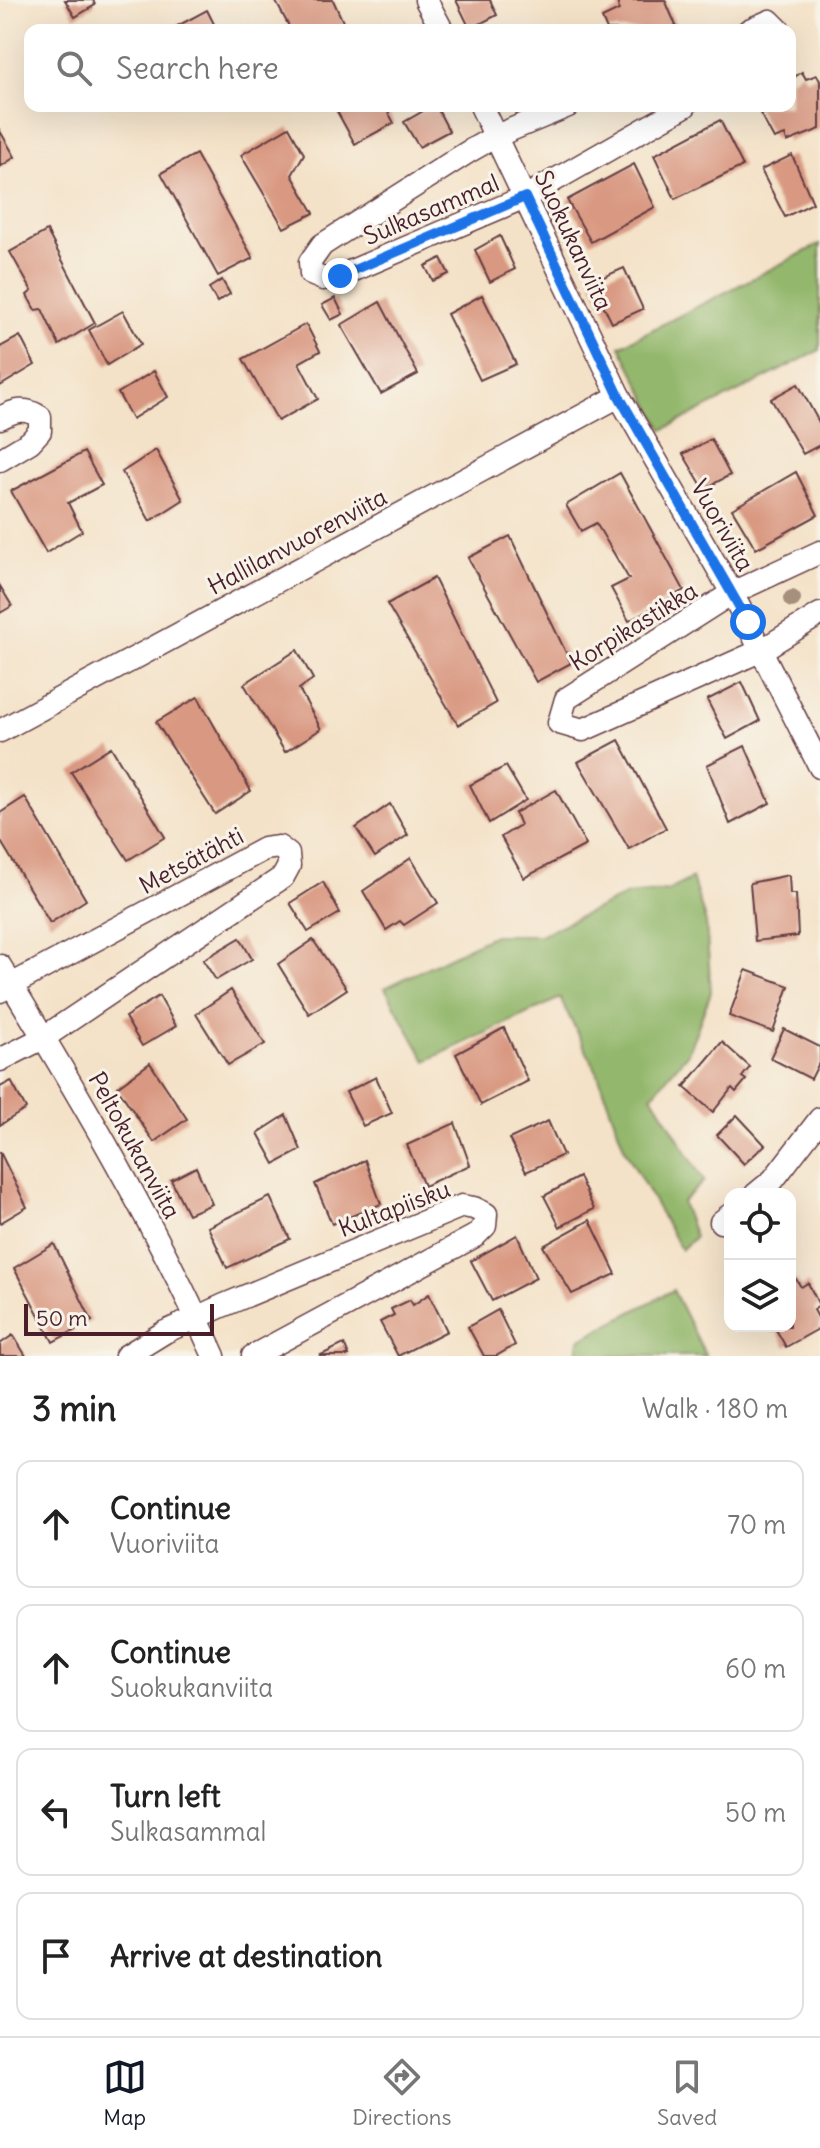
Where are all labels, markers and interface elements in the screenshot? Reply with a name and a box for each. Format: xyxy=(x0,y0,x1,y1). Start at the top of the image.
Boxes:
search box xyxy=(24,24,796,112)
icon: search xyxy=(52,46,96,90)
text: Search here xyxy=(116,49,279,87)
street label: Suokukanviita xyxy=(529,165,619,315)
street label: Sulkasammal xyxy=(359,167,503,251)
route end xyxy=(322,258,358,294)
street label: Vuoriviita xyxy=(685,474,761,576)
street label: Hallilanvuorenviita xyxy=(202,481,392,601)
street label: Korpikastikka xyxy=(564,575,702,677)
route start xyxy=(730,604,766,640)
street label: Metsätähti xyxy=(134,820,248,900)
street label: Peltokukanviita xyxy=(82,1066,188,1224)
street label: Kultapiisku xyxy=(334,1173,454,1243)
map controls xyxy=(724,1188,796,1332)
button: locate xyxy=(724,1188,796,1260)
button: layers xyxy=(724,1260,796,1332)
scale bar xyxy=(24,1300,214,1336)
text: 50 m xyxy=(36,1304,88,1332)
text: 3 min xyxy=(32,1387,117,1430)
text: Walk · 180 m xyxy=(642,1392,788,1425)
text: Continue xyxy=(110,1489,231,1527)
icon: ahead xyxy=(34,1502,78,1546)
text: 70 m xyxy=(727,1508,786,1541)
text: Vuoriviita xyxy=(110,1527,219,1560)
text: Continue xyxy=(110,1633,231,1671)
icon: ahead xyxy=(34,1646,78,1690)
text: 60 m xyxy=(725,1652,786,1685)
text: Suokukanviita xyxy=(110,1671,273,1704)
text: Turn left xyxy=(110,1777,221,1815)
icon: left xyxy=(34,1790,78,1834)
text: 50 m xyxy=(725,1796,786,1829)
text: Sulkasammal xyxy=(110,1815,266,1848)
icon: arrive xyxy=(34,1934,78,1978)
text: Arrive at destination xyxy=(110,1937,382,1975)
tab: Map xyxy=(103,2055,147,2131)
tab: Directions xyxy=(352,2055,452,2131)
tab: Saved xyxy=(657,2055,717,2131)

